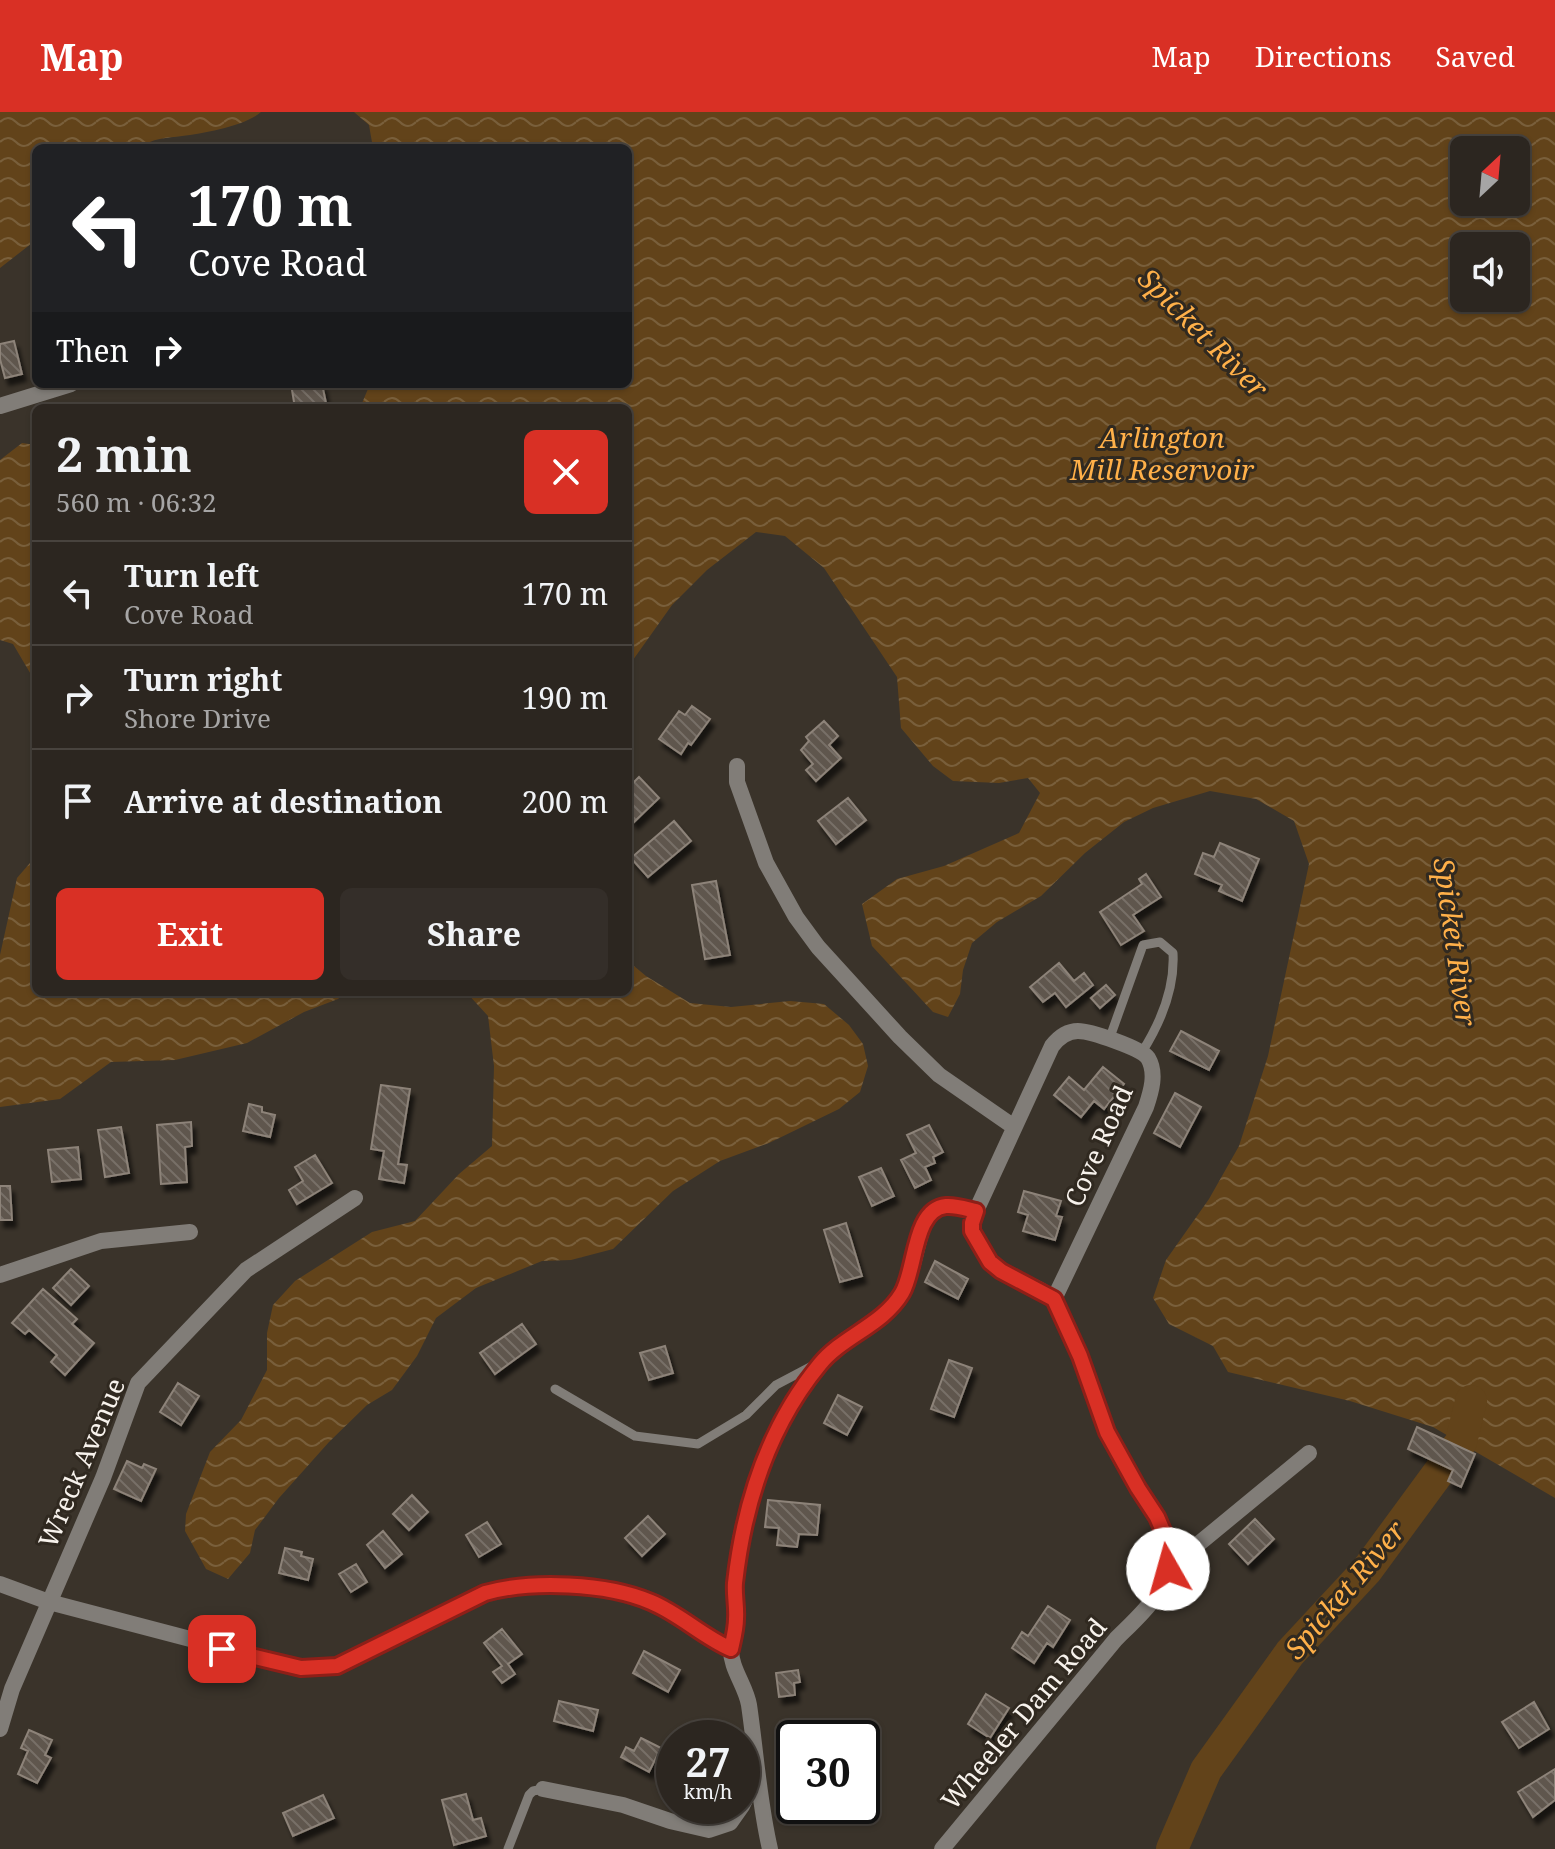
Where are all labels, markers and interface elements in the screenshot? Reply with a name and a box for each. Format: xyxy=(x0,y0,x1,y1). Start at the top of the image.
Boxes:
text: Map xyxy=(40,30,124,82)
text: Map xyxy=(1151,37,1211,75)
text: Directions xyxy=(1255,37,1392,75)
text: Saved xyxy=(1436,37,1515,75)
north arrow xyxy=(1450,136,1530,216)
map controls xyxy=(1450,136,1530,312)
text: 170 m xyxy=(188,166,353,242)
icon: left xyxy=(56,176,160,280)
button: sound xyxy=(1450,232,1530,312)
text: Cove Road xyxy=(188,238,367,287)
water label: Spicket River xyxy=(1130,259,1278,406)
icon: right xyxy=(145,328,189,372)
text: Then xyxy=(56,330,129,371)
water label: Arlington Mill Reservoir xyxy=(1069,418,1255,488)
text: 2 min xyxy=(56,421,192,486)
button: close xyxy=(524,430,608,514)
text: 560 m · 06:32 xyxy=(56,484,217,520)
text: Turn left xyxy=(124,555,259,596)
icon: left xyxy=(56,571,100,615)
text: 170 m xyxy=(522,573,608,614)
text: Cove Road xyxy=(124,596,253,632)
text: Turn right xyxy=(124,659,282,700)
icon: right xyxy=(56,675,100,719)
text: 190 m xyxy=(522,677,608,718)
text: Shore Drive xyxy=(124,700,271,736)
icon: arrive xyxy=(56,779,100,823)
text: Arrive at destination xyxy=(124,781,443,822)
text: 200 m xyxy=(522,781,608,822)
water label: Spicket River xyxy=(1425,855,1487,1029)
button: Exit xyxy=(56,888,324,980)
button: Share xyxy=(340,888,608,980)
street label: Cove Road xyxy=(1055,1079,1141,1212)
street label: Wreck Avenue xyxy=(29,1372,133,1553)
water label: Spicket River xyxy=(1275,1512,1414,1666)
position arrow xyxy=(1126,1527,1210,1611)
street label: Wheeler Dam Road xyxy=(932,1610,1114,1817)
pin xyxy=(188,1615,256,1683)
icon: arrive xyxy=(200,1627,244,1671)
speed limit sign: 30 xyxy=(776,1720,880,1824)
text: 27 xyxy=(685,1734,731,1789)
text: km/h xyxy=(683,1778,733,1805)

